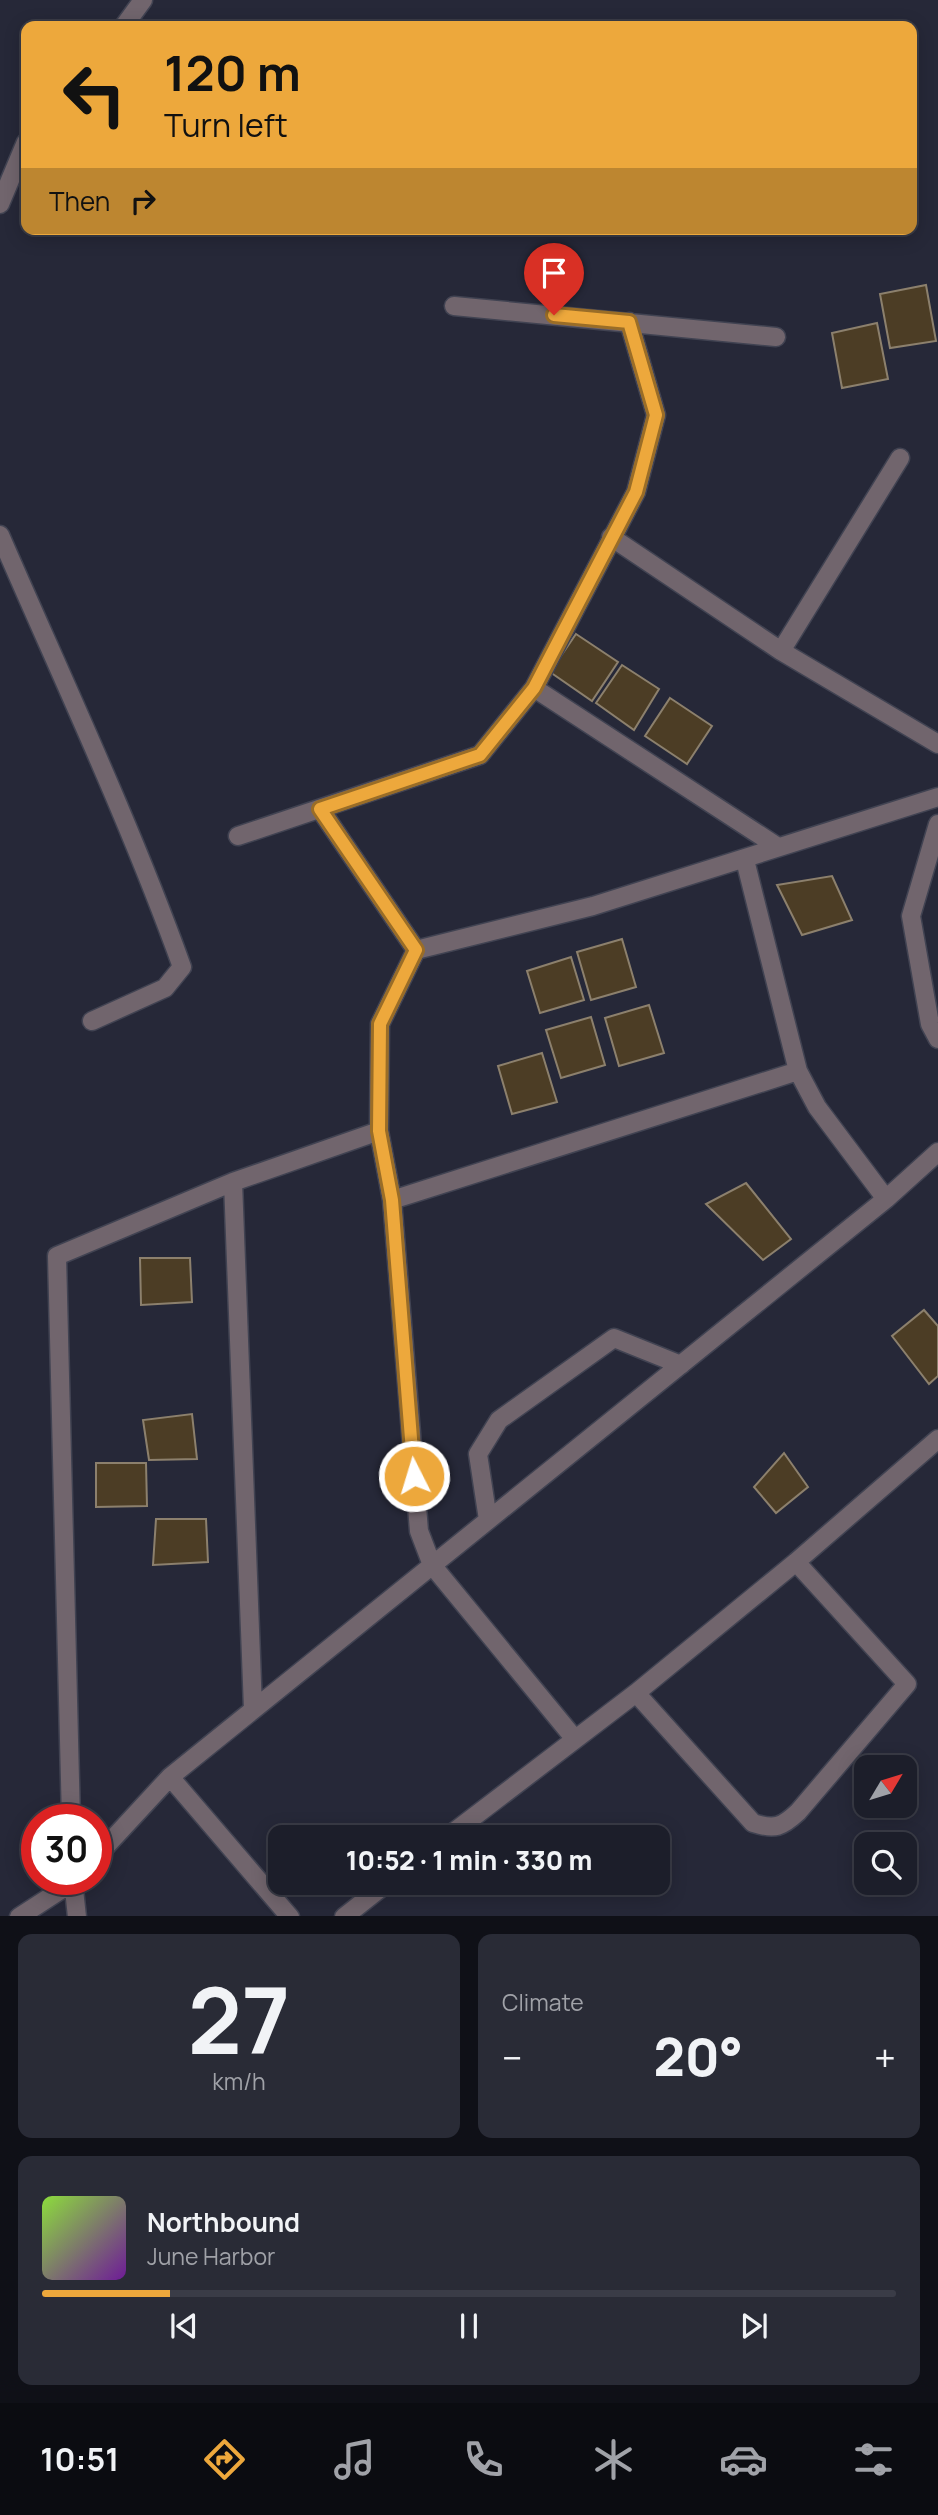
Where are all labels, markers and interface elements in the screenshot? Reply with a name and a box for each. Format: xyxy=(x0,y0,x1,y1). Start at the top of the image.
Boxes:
text: 120 m xyxy=(164,39,301,106)
icon: left xyxy=(49,49,140,140)
text: Turn left xyxy=(164,103,288,147)
icon: right xyxy=(124,182,162,220)
text: Then xyxy=(49,183,110,219)
pin xyxy=(524,243,584,315)
icon: arrive xyxy=(535,254,573,292)
position arrow xyxy=(377,1439,451,1513)
north arrow xyxy=(854,1755,917,1818)
map controls xyxy=(854,1755,917,1895)
speed limit sign: 30 xyxy=(21,1804,112,1895)
button: search xyxy=(854,1832,917,1895)
text: 10:52 · 1 min · 330 m xyxy=(346,1842,592,1878)
text: 27 xyxy=(188,1957,290,2081)
text: Climate xyxy=(502,1986,584,2018)
text: 20° xyxy=(653,2021,743,2092)
text: − xyxy=(502,2031,523,2083)
text: + xyxy=(874,2031,896,2083)
text: km/h xyxy=(212,2065,266,2097)
text: Northbound xyxy=(147,2204,300,2240)
text: June Harbor xyxy=(147,2240,275,2272)
icon: previous xyxy=(165,2307,203,2345)
icon: pause xyxy=(450,2307,488,2345)
icon: next xyxy=(735,2307,773,2345)
icon: directions xyxy=(200,2435,249,2484)
icon: music xyxy=(330,2435,379,2484)
icon: phone xyxy=(459,2435,508,2484)
icon: climate xyxy=(589,2435,638,2484)
icon: car xyxy=(719,2435,768,2484)
icon: filters xyxy=(849,2435,898,2484)
text: 10:51 xyxy=(40,2437,119,2481)

